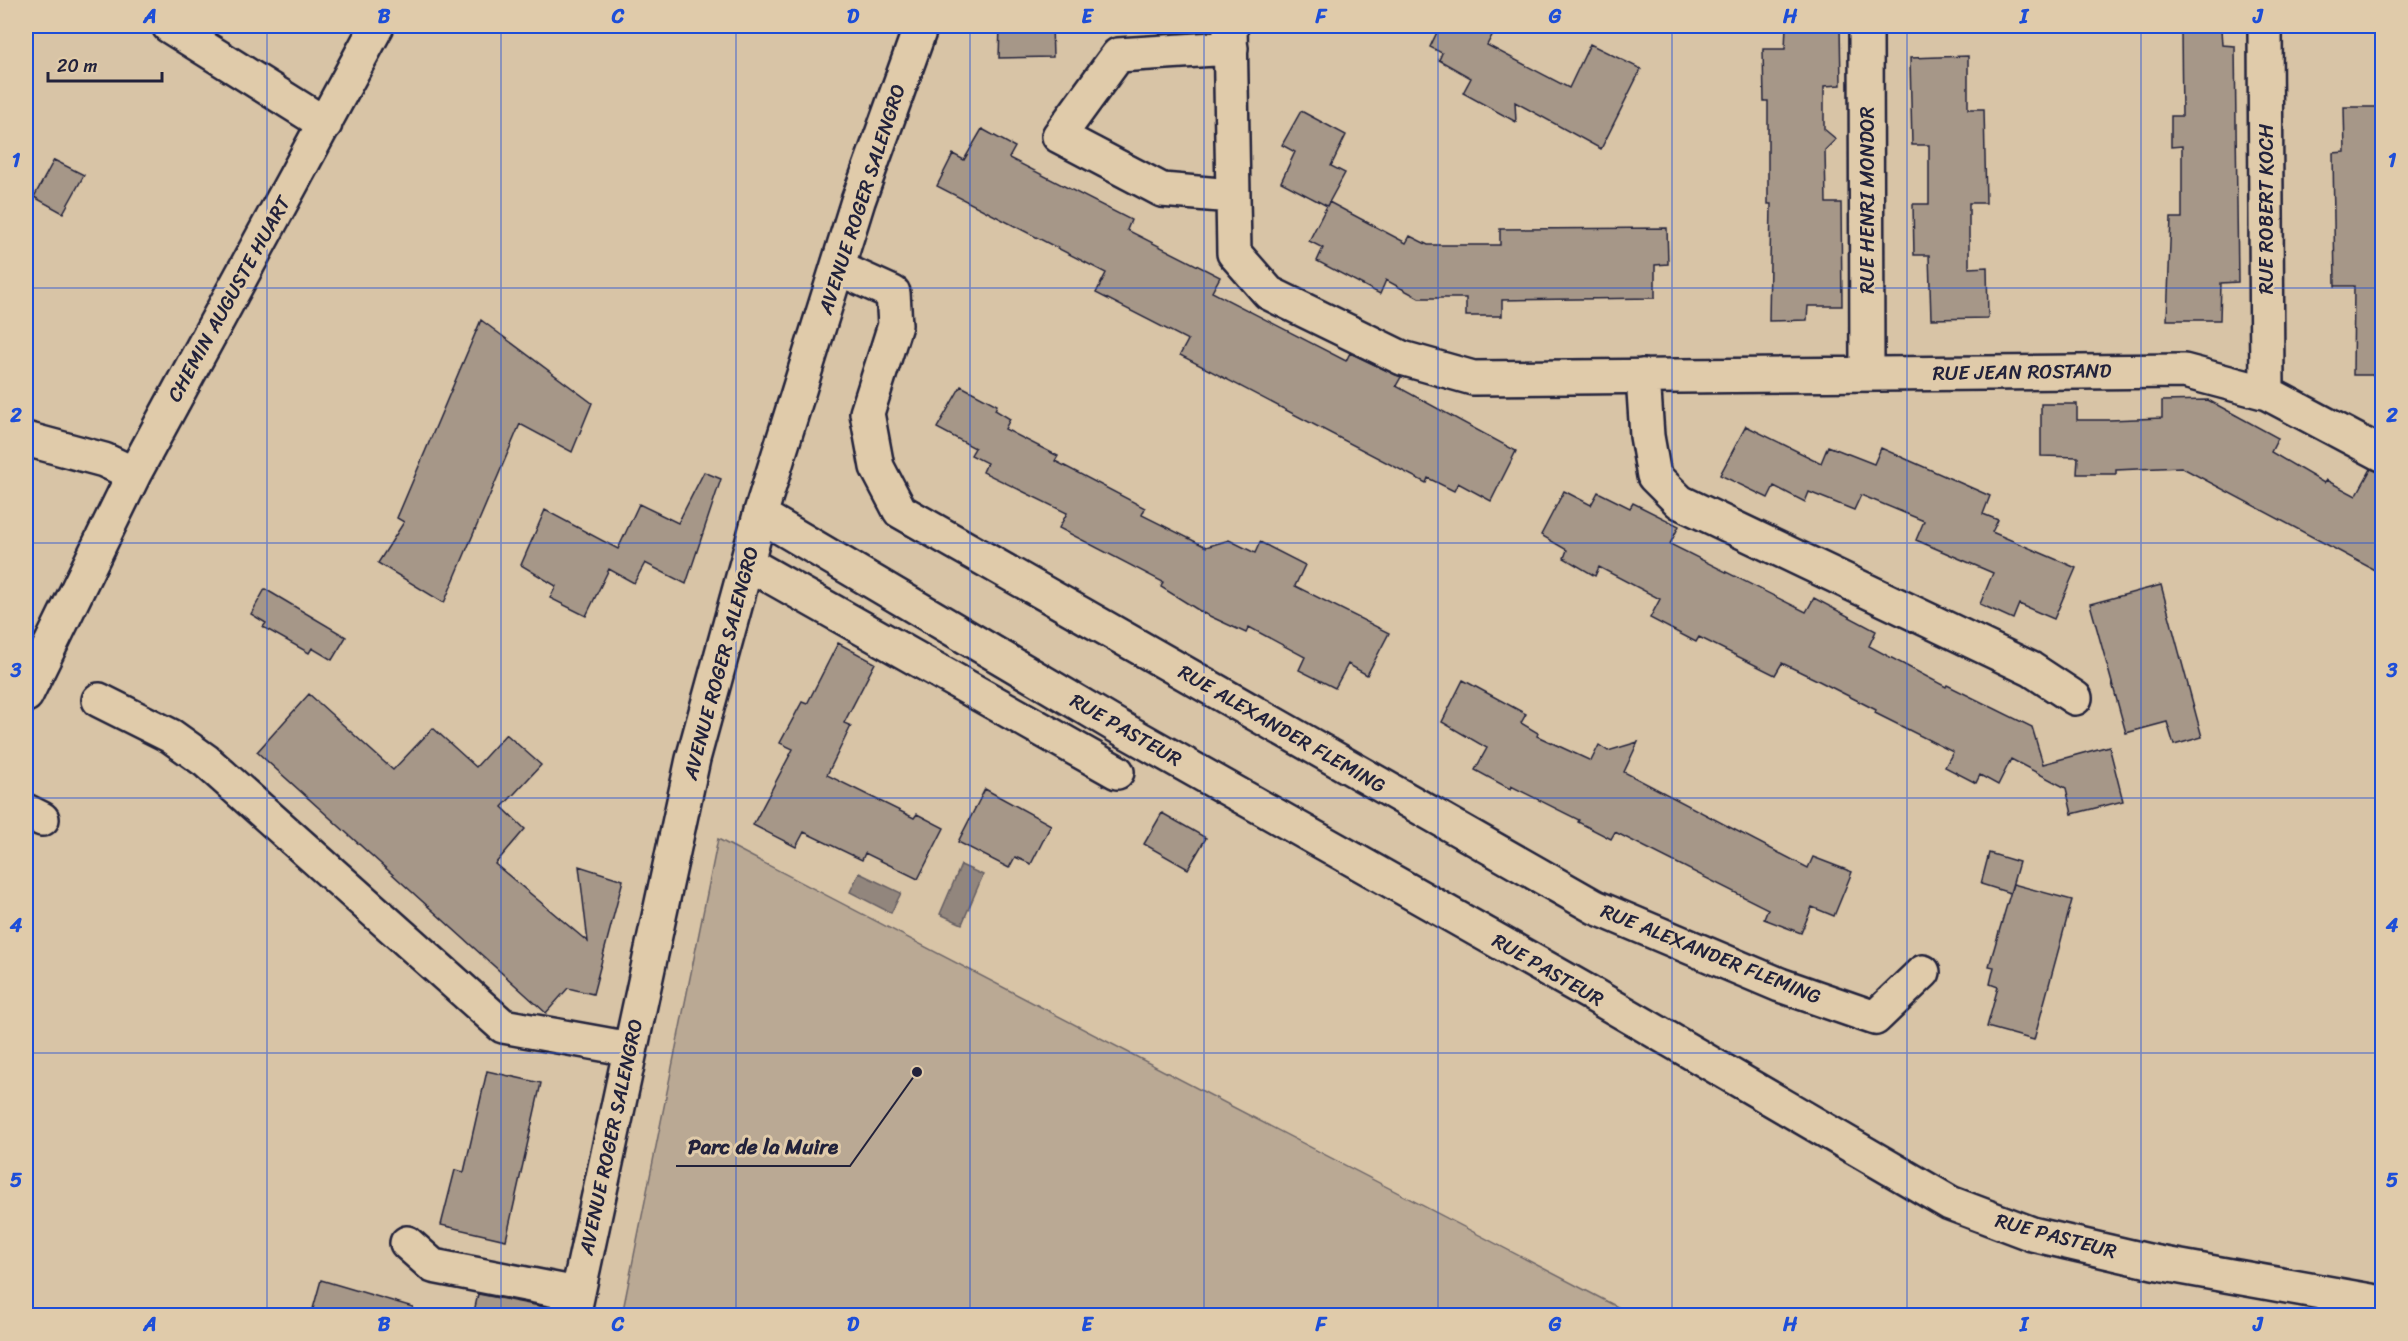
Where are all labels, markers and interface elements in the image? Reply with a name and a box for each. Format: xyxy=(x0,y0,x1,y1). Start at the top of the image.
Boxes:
text: A xyxy=(142,0,157,34)
text: B xyxy=(378,0,391,34)
text: C xyxy=(611,0,625,34)
text: D xyxy=(847,0,860,34)
text: E xyxy=(1081,0,1094,34)
text: F xyxy=(1315,0,1328,34)
text: G xyxy=(1548,0,1562,34)
text: H xyxy=(1782,0,1798,34)
text: I xyxy=(2019,0,2030,34)
text: J xyxy=(2252,0,2264,34)
scale bar xyxy=(48,45,162,83)
text: 20 m xyxy=(57,50,97,82)
street label: AVENUE ROGER SALENGRO xyxy=(808,79,916,320)
street label: RUE HENRI MONDOR xyxy=(1850,106,1885,294)
street label: RUE ROBERT KOCH xyxy=(2249,124,2284,294)
text: 1 xyxy=(12,143,21,178)
text: 1 xyxy=(2388,143,2397,178)
street label: CHEMIN AUGUSTE HUART xyxy=(158,188,301,409)
street label: RUE JEAN ROSTAND xyxy=(1932,353,2112,391)
text: 2 xyxy=(9,398,22,433)
text: 2 xyxy=(2385,398,2398,433)
street label: AVENUE ROGER SALENGRO xyxy=(673,542,769,785)
text: 3 xyxy=(10,653,22,688)
text: 3 xyxy=(2386,653,2398,688)
street label: RUE ALEXANDER FLEMING xyxy=(1171,655,1393,803)
street label: RUE PASTEUR xyxy=(1063,684,1189,776)
street label: RUE ALEXANDER FLEMING xyxy=(1595,894,1827,1014)
text: 4 xyxy=(9,908,23,943)
text: 4 xyxy=(2385,908,2399,943)
street label: RUE PASTEUR xyxy=(1485,924,1611,1016)
street label: AVENUE ROGER SALENGRO xyxy=(569,1016,653,1259)
callout: Parc de la Muire xyxy=(676,1127,850,1166)
text: Parc de la Muire xyxy=(688,1128,839,1166)
text: 5 xyxy=(10,1163,22,1198)
text: 5 xyxy=(2386,1163,2398,1198)
street label: RUE PASTEUR xyxy=(1991,1203,2121,1269)
text: A xyxy=(142,1307,157,1341)
text: B xyxy=(378,1307,391,1341)
text: C xyxy=(611,1307,625,1341)
text: D xyxy=(847,1307,860,1341)
text: E xyxy=(1081,1307,1094,1341)
text: F xyxy=(1315,1307,1328,1341)
text: G xyxy=(1548,1307,1562,1341)
text: H xyxy=(1782,1307,1798,1341)
text: I xyxy=(2019,1307,2030,1341)
text: J xyxy=(2252,1307,2264,1341)

